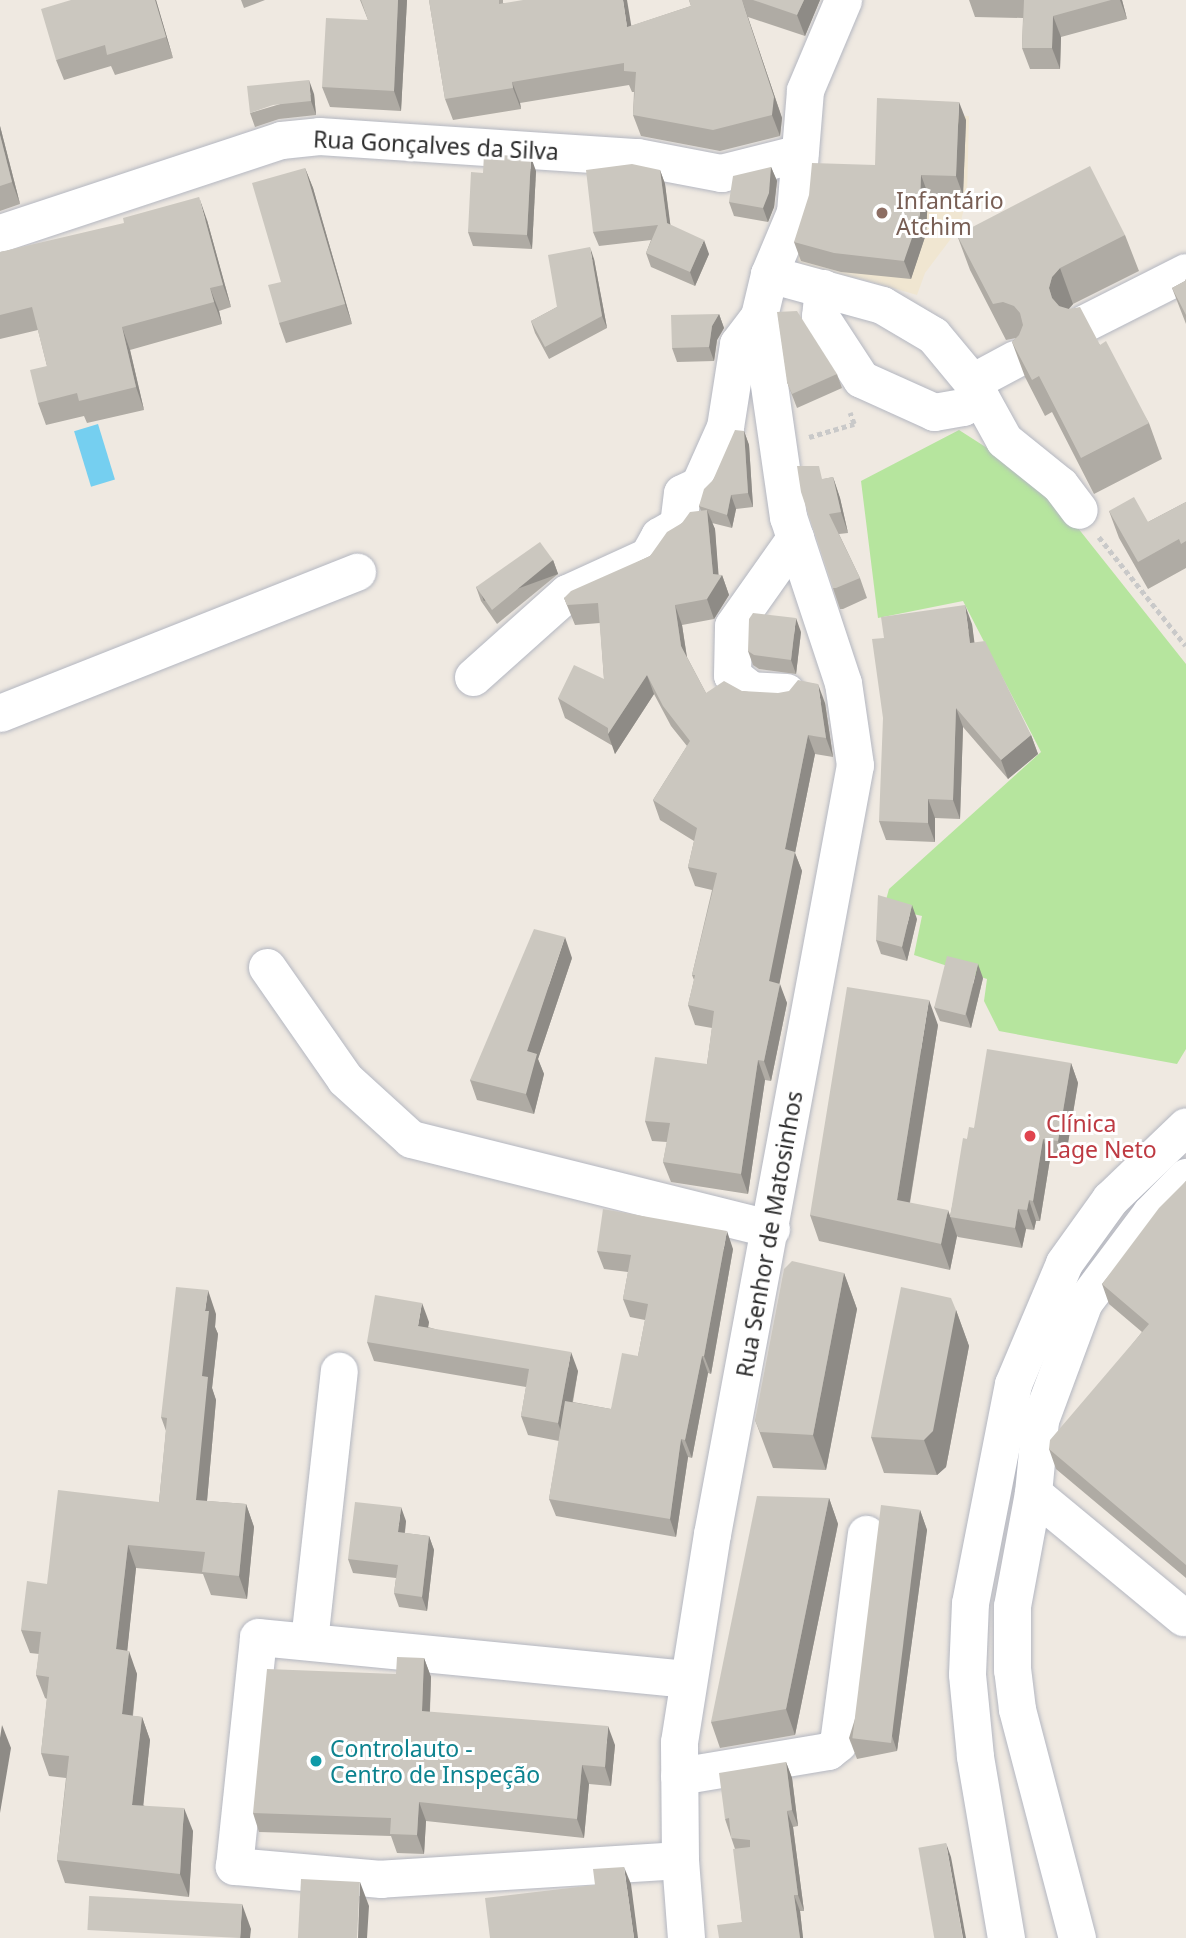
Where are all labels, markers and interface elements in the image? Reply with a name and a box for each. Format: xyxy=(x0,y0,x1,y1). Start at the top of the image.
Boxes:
street label: Rua Gonçalves da Silva xyxy=(312,125,560,165)
place label: Infantário Atchim xyxy=(896,186,1004,240)
marker: Infantário Atchim xyxy=(874,205,890,221)
street label: Rua Senhor de Matosinhos xyxy=(730,1089,808,1379)
place label: Clínica Lage Neto xyxy=(1046,1109,1157,1163)
marker: Clínica Lage Neto xyxy=(1020,1126,1040,1146)
place label: Controlauto - Centro de Inspeção xyxy=(330,1734,540,1788)
marker: Controlauto - Centro de Inspeção xyxy=(308,1753,324,1769)

